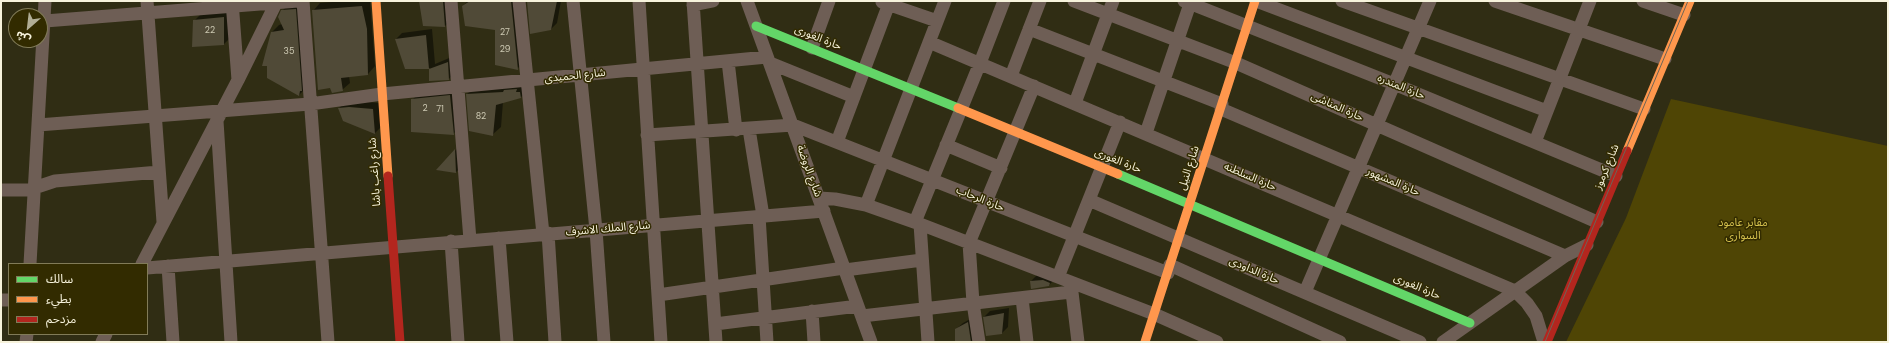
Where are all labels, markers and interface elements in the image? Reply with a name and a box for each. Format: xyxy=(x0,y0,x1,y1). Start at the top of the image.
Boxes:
north arrow xyxy=(8,8,48,48)
street label: حارة الغورى xyxy=(793,23,843,53)
house number: 22 xyxy=(205,26,215,36)
text: ش xyxy=(13,28,33,47)
house number: 27 xyxy=(500,28,510,38)
house number: 29 xyxy=(500,45,510,55)
house number: 35 xyxy=(284,47,294,57)
street label: شارع الحميدى xyxy=(544,66,606,86)
street label: حارة المندره xyxy=(1375,71,1427,103)
street label: حارة المناشى xyxy=(1309,90,1365,124)
house number: 2 xyxy=(422,104,428,114)
house number: 71 xyxy=(436,105,444,115)
house number: 82 xyxy=(476,112,486,122)
street label: شارع راغب باشا xyxy=(366,137,384,207)
street label: شارع كرموز xyxy=(1592,142,1622,192)
street label: شارع الروضة xyxy=(793,143,825,199)
street label: شارع النيل xyxy=(1176,144,1202,192)
street label: حارة الغورى xyxy=(1093,146,1143,176)
street label: حارة السلطنه xyxy=(1222,160,1278,194)
street label: حارة المشهور xyxy=(1364,165,1422,199)
street label: حارة الرحاب xyxy=(954,183,1006,215)
park label: مقابر عامود السوارى xyxy=(1718,216,1768,242)
street label: شارع الملك الاشرف xyxy=(565,219,651,239)
street label: حارة الداودى xyxy=(1227,255,1281,287)
legend xyxy=(8,263,148,335)
text: سالك xyxy=(46,271,73,287)
street label: حارة الغورى xyxy=(1392,271,1442,303)
text: بطيء xyxy=(46,291,72,307)
text: مزدحم xyxy=(46,311,76,327)

